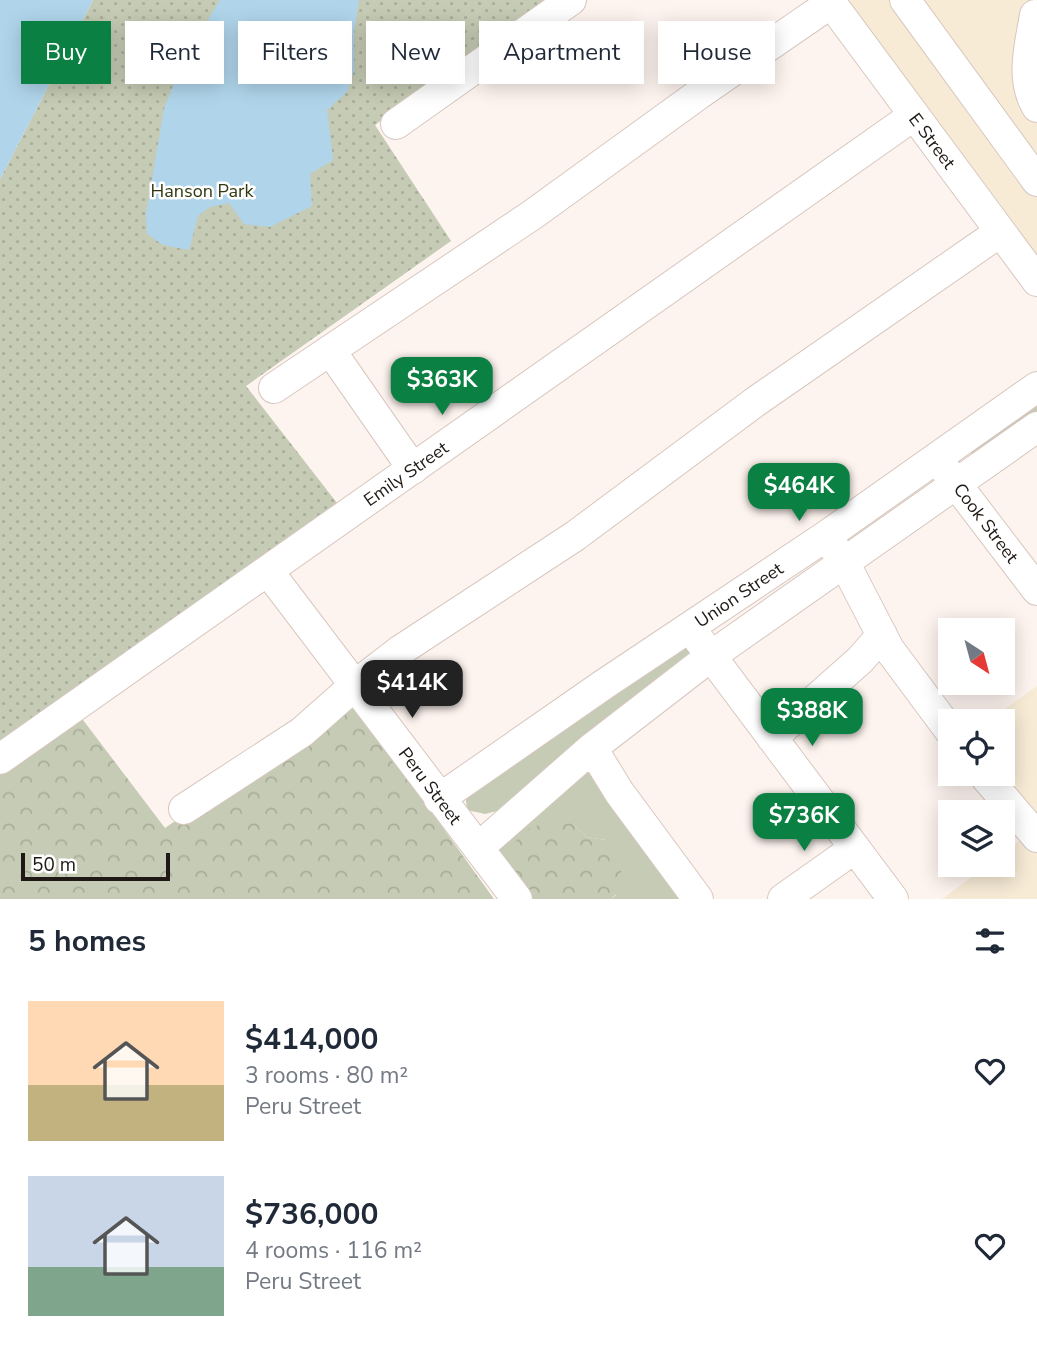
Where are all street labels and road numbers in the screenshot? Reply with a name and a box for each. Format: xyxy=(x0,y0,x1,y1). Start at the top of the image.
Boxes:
street label: E Street xyxy=(903,108,961,174)
street label: Emily Street xyxy=(359,436,454,512)
street label: Cook Street xyxy=(948,478,1024,568)
street label: Union Street xyxy=(690,556,788,633)
street label: Peru Street xyxy=(393,742,467,830)

